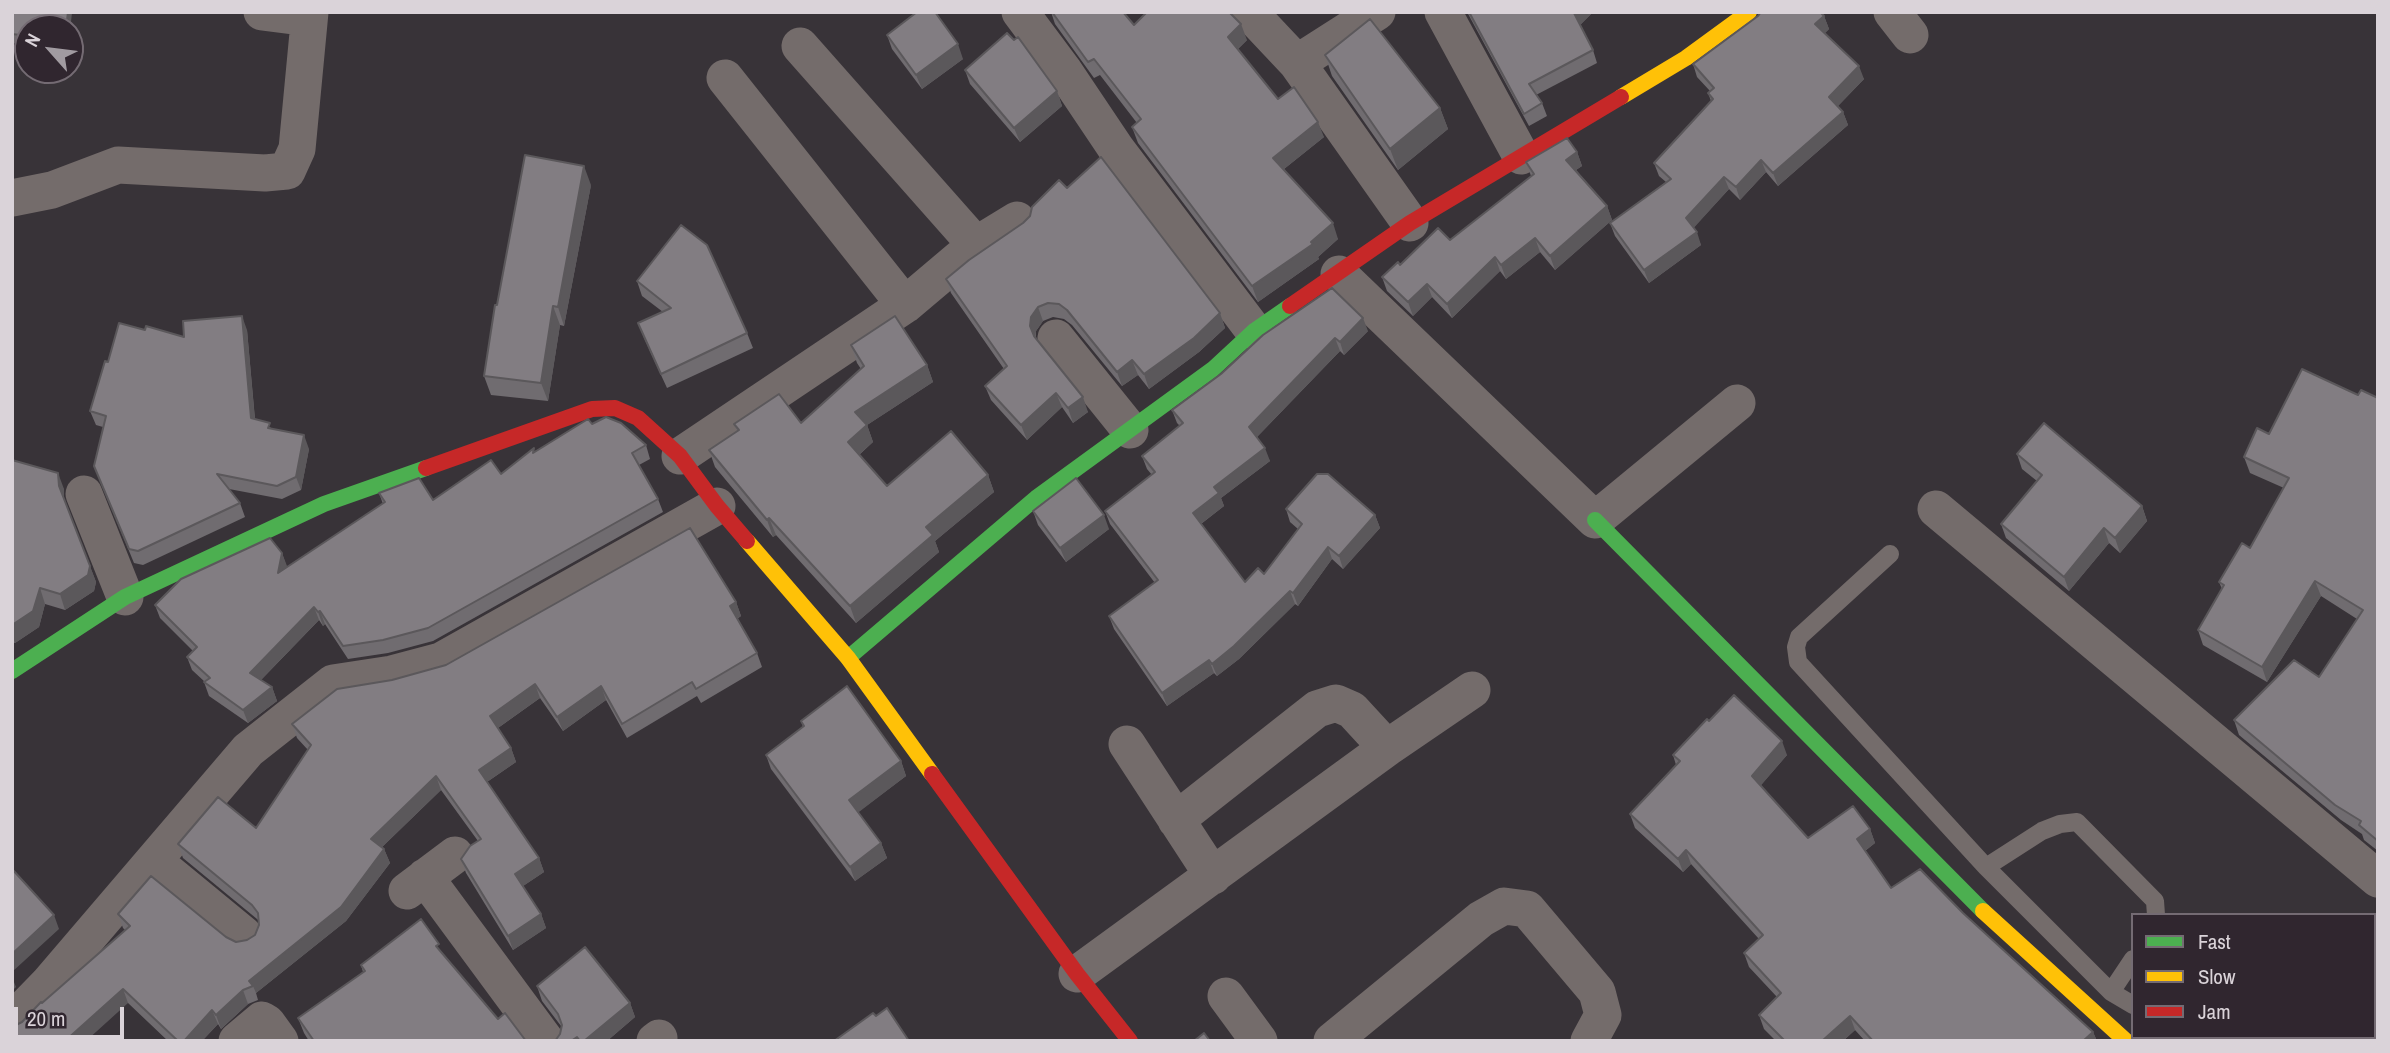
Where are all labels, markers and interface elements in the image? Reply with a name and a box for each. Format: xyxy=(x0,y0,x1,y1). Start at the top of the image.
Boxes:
north arrow xyxy=(14,14,84,84)
text: N xyxy=(18,29,46,51)
legend xyxy=(2131,913,2376,1039)
text: Fast xyxy=(2198,927,2231,956)
text: Slow xyxy=(2198,962,2235,991)
scale bar xyxy=(18,993,128,1038)
text: Jam xyxy=(2198,997,2231,1026)
text: 20 m xyxy=(27,1004,65,1033)

